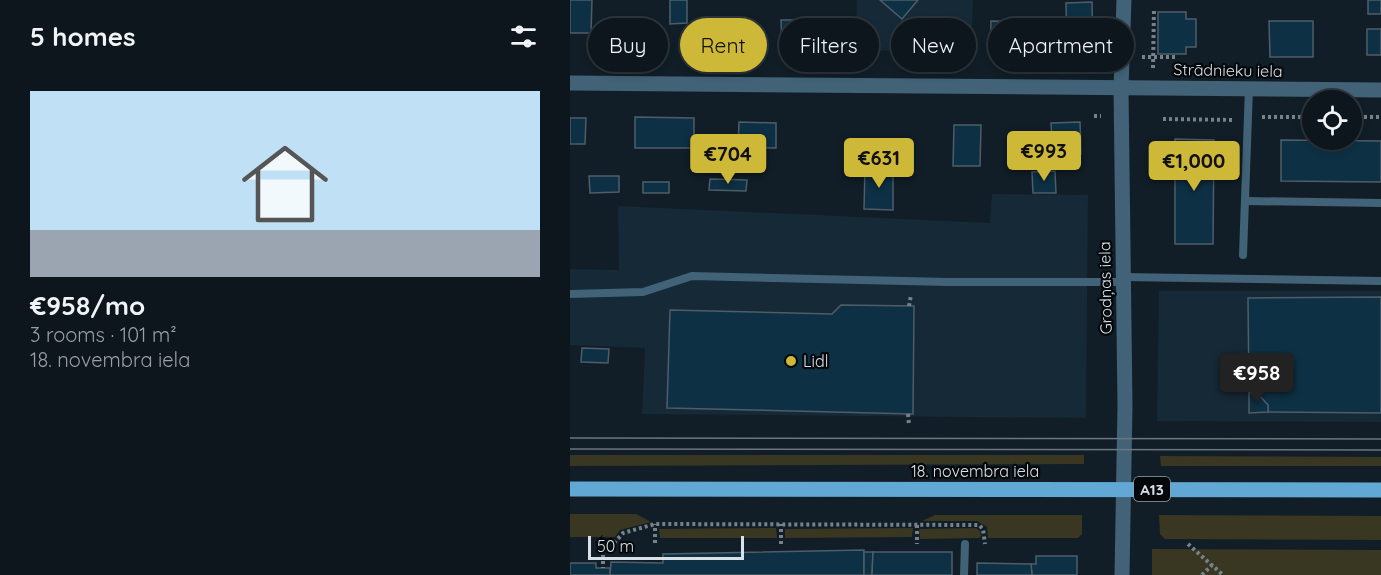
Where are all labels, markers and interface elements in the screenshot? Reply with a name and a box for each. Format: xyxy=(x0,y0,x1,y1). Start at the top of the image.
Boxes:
chip: Buy xyxy=(588,18,668,72)
chip: Rent xyxy=(680,18,767,72)
chip: Filters xyxy=(779,18,879,72)
chip: New xyxy=(891,18,976,72)
chip: Apartment xyxy=(988,18,1134,72)
text: 5 homes xyxy=(30,20,136,53)
icon: filters xyxy=(507,20,540,53)
street label: Strādnieku iela xyxy=(1173,59,1283,81)
map controls xyxy=(1302,90,1362,150)
button: locate xyxy=(1302,90,1362,150)
icon: home xyxy=(231,130,339,238)
pin: €993 xyxy=(1008,131,1080,182)
pin: €704 xyxy=(692,134,764,185)
pin: €631 xyxy=(843,138,915,189)
text: €993 xyxy=(1021,138,1067,163)
text: €704 xyxy=(704,141,752,166)
pin: €1,000 xyxy=(1145,141,1243,192)
text: €631 xyxy=(858,145,900,170)
text: €1,000 xyxy=(1163,148,1225,173)
street label: Grodņas iela xyxy=(1094,241,1116,335)
text: €958/mo xyxy=(30,289,145,322)
text: 3 rooms · 101 m² xyxy=(30,322,177,347)
text: 18. novembra iela xyxy=(30,347,190,372)
place label: Lidl xyxy=(803,351,828,371)
pin: €958 xyxy=(1221,353,1293,404)
marker: Lidl xyxy=(784,354,798,368)
text: €958 xyxy=(1234,360,1280,385)
street label: 18. novembra iela xyxy=(911,461,1039,481)
road number: A13 xyxy=(1134,477,1170,501)
scale bar xyxy=(588,533,744,560)
text: 50 m xyxy=(597,536,634,556)

